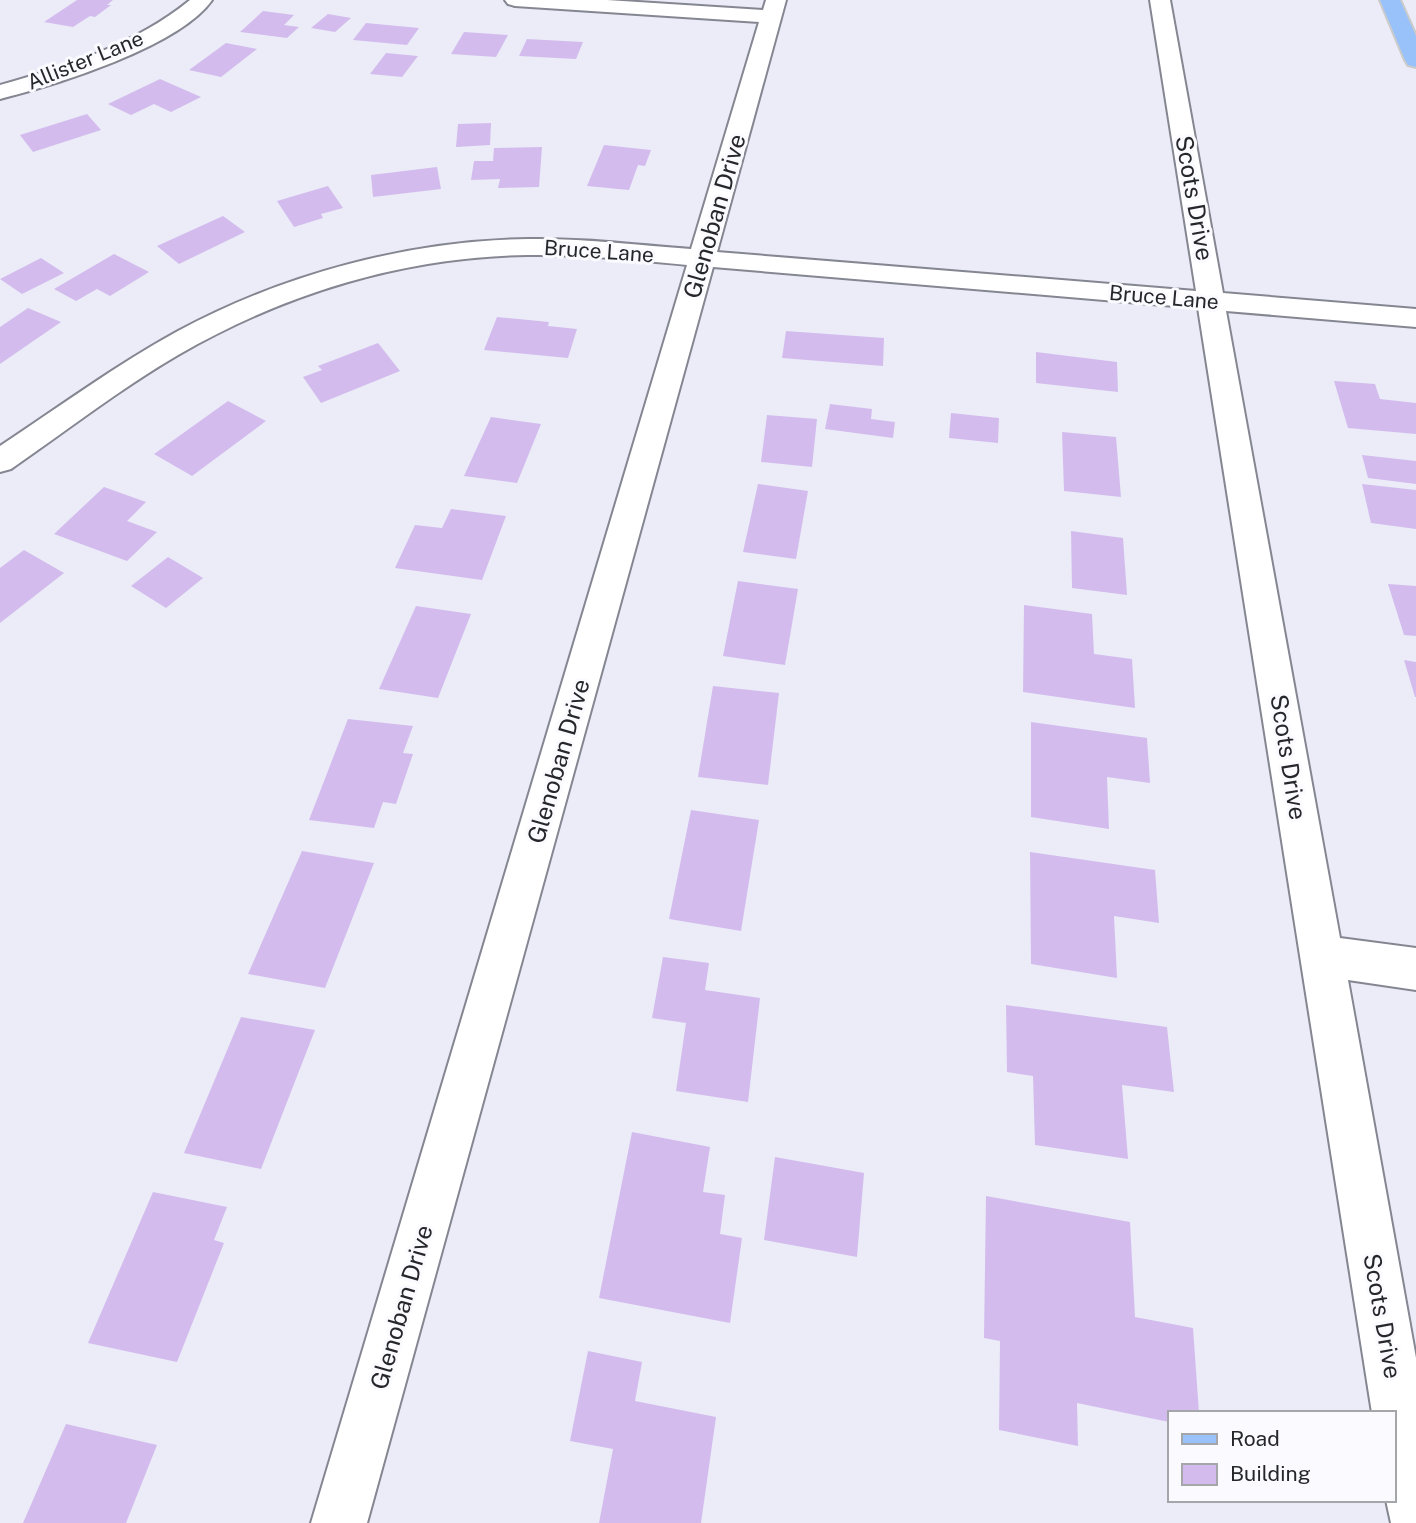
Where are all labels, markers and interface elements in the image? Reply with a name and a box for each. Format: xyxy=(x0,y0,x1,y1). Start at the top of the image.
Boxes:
street label: Allister Lane xyxy=(23,25,147,95)
street label: Glenoban Drive xyxy=(677,131,751,301)
street label: Scots Drive xyxy=(1170,133,1220,263)
street label: Bruce Lane xyxy=(543,235,655,267)
street label: Bruce Lane xyxy=(1108,280,1220,314)
street label: Glenoban Drive xyxy=(521,676,595,846)
street label: Scots Drive xyxy=(1265,692,1313,822)
street label: Glenoban Drive xyxy=(364,1222,438,1392)
street label: Scots Drive xyxy=(1358,1251,1408,1381)
legend xyxy=(1168,1411,1395,1502)
text: Road xyxy=(1230,1426,1280,1451)
text: Building xyxy=(1230,1461,1311,1486)

